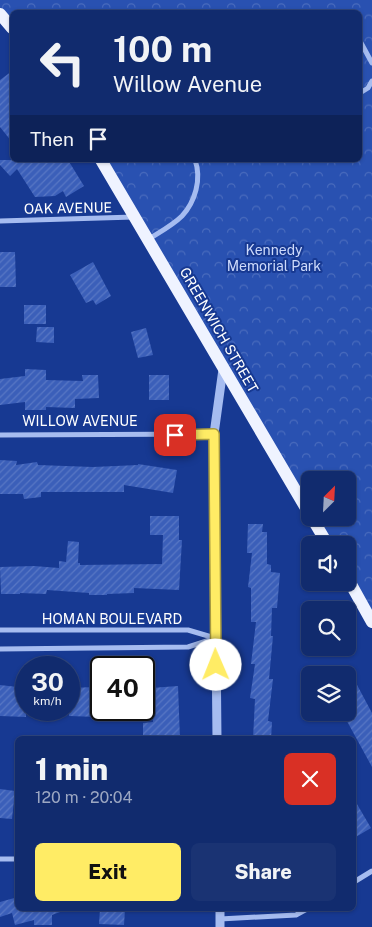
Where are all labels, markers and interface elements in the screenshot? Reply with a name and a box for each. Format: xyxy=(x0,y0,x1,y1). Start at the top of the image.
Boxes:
text: 100 m xyxy=(113,29,212,70)
icon: left xyxy=(30,30,95,95)
text: Willow Avenue xyxy=(113,71,262,97)
icon: arrive xyxy=(84,125,112,153)
text: Then xyxy=(30,128,74,150)
street label: OAK AVENUE xyxy=(24,199,112,217)
park label: Kennedy Memorial Park xyxy=(227,242,321,274)
street label: GREENWICH STREET xyxy=(177,265,261,395)
street label: WILLOW AVENUE xyxy=(22,413,138,429)
pin xyxy=(154,414,196,456)
icon: arrive xyxy=(161,421,189,449)
north arrow xyxy=(301,471,356,526)
map controls xyxy=(301,471,356,721)
button: sound xyxy=(301,536,356,591)
button: search xyxy=(301,601,356,656)
street label: HOMAN BOULEVARD xyxy=(42,611,182,627)
position arrow xyxy=(189,638,241,690)
speed limit sign: 40 xyxy=(90,656,155,721)
button: layers xyxy=(301,666,356,721)
text: 30 xyxy=(31,667,64,697)
text: km/h xyxy=(33,694,62,708)
text: 1 min xyxy=(35,751,108,787)
button: close xyxy=(284,753,336,805)
text: 120 m · 20:04 xyxy=(35,788,133,807)
button: Exit xyxy=(35,843,181,901)
button: Share xyxy=(191,843,336,901)

